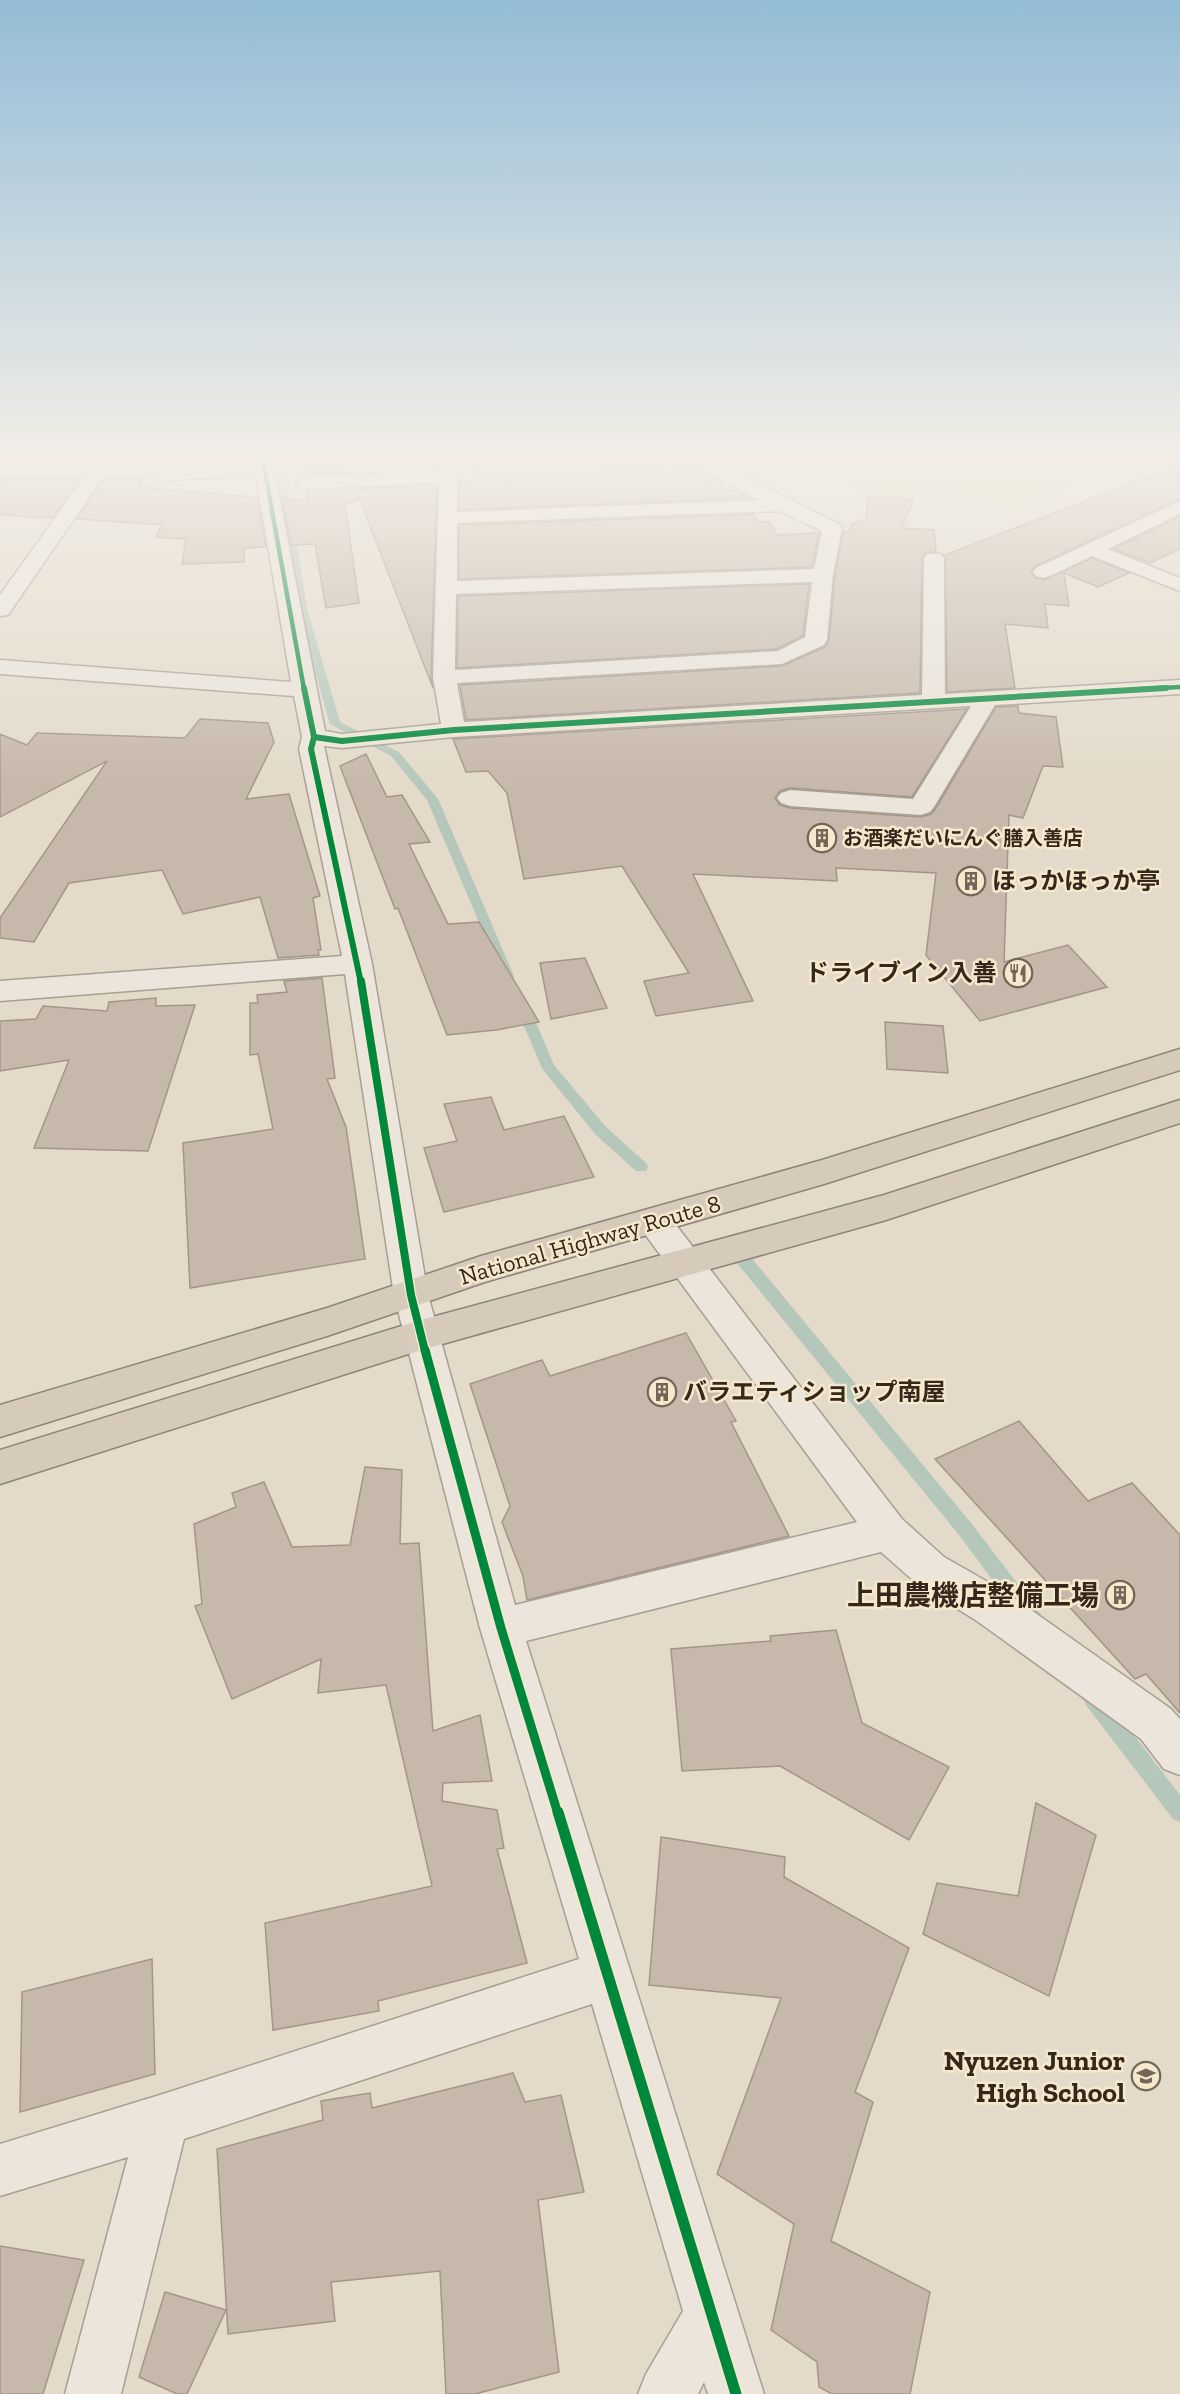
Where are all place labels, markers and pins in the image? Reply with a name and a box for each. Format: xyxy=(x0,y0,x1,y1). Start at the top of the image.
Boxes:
building icon: お酒楽だいにんぐ膳入善店 xyxy=(806,822,838,854)
place label: お酒楽だいにんぐ膳入善店 xyxy=(843,826,1083,850)
building icon: ほっかほっか亭 xyxy=(955,865,987,897)
place label: ほっかほっか亭 xyxy=(992,866,1160,895)
restaurant icon: ドライブイン入善 xyxy=(1002,957,1034,989)
place label: ドライブイン入善 xyxy=(805,958,997,987)
building icon: バラエティショップ南屋 xyxy=(646,1376,678,1408)
place label: バラエティショップ南屋 xyxy=(683,1377,946,1406)
place label: 上田農機店整備工場 xyxy=(847,1579,1099,1612)
building icon: 上田農機店整備工場 xyxy=(1104,1579,1136,1611)
place label: Nyuzen Junior High School xyxy=(944,2044,1125,2109)
school or university icon: Nyuzen Junior High School xyxy=(1130,2060,1162,2092)

